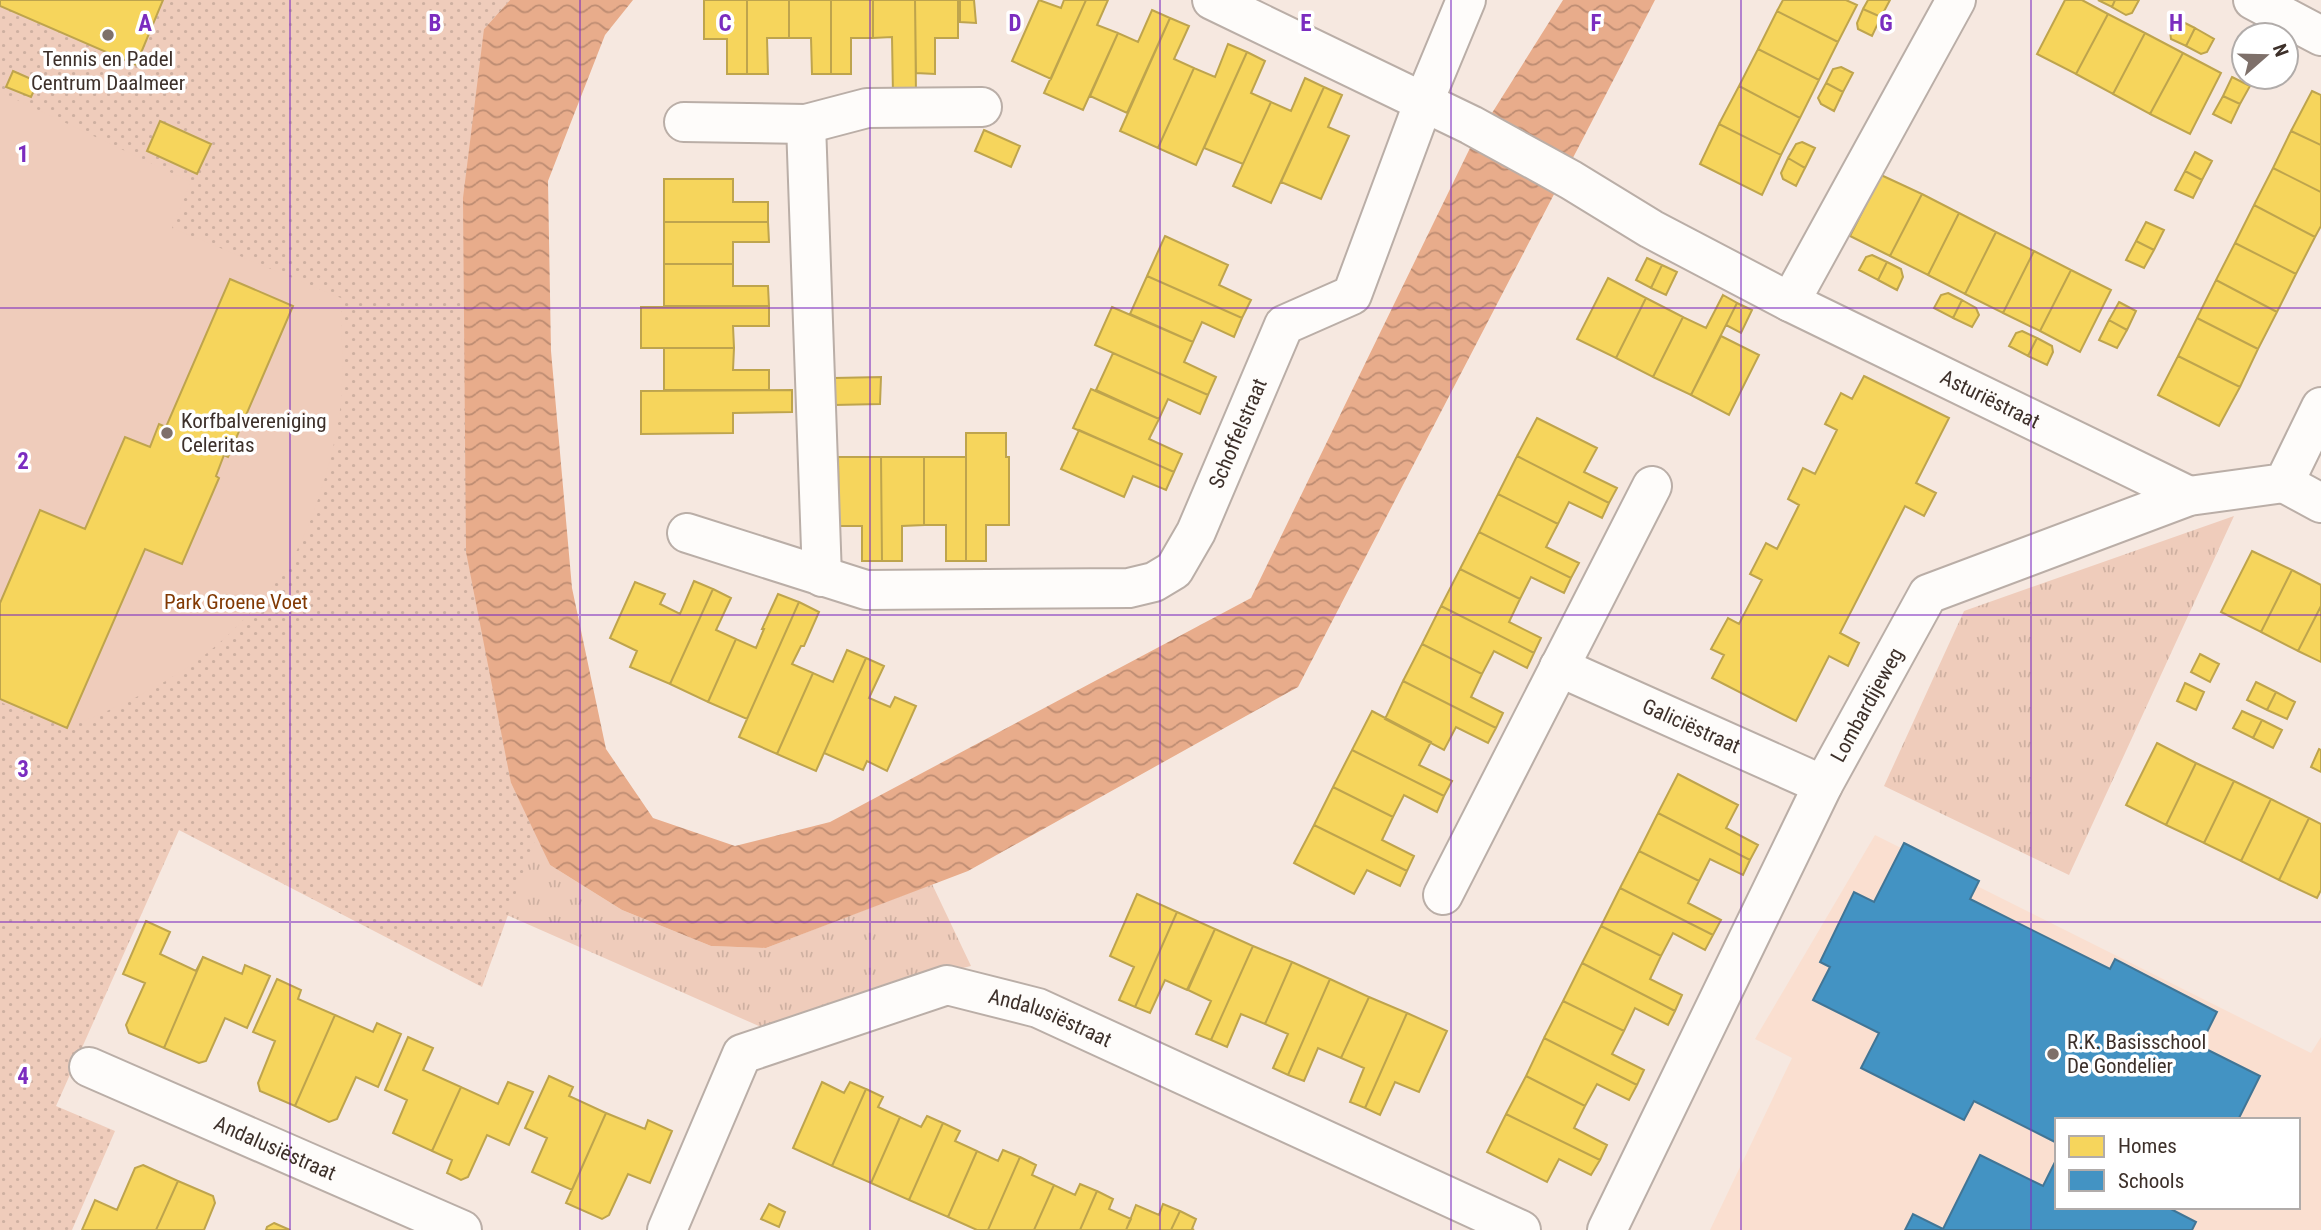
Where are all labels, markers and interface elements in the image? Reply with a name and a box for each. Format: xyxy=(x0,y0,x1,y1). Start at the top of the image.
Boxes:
text: A xyxy=(138,10,152,37)
text: B xyxy=(429,10,441,37)
text: C xyxy=(718,10,732,37)
text: D xyxy=(1009,10,1022,37)
text: E xyxy=(1300,10,1312,37)
text: F xyxy=(1591,10,1602,37)
text: G xyxy=(1879,10,1893,37)
text: H xyxy=(2169,10,2183,37)
north arrow xyxy=(2230,21,2300,91)
marker: Tennis en Padel Centrum Daalmeer xyxy=(100,27,116,43)
text: N xyxy=(2268,41,2293,60)
place label: Tennis en Padel Centrum Daalmeer xyxy=(31,47,185,95)
text: 1 xyxy=(17,141,29,168)
street label: Asturiëstraat xyxy=(1937,365,2044,434)
street label: Schoffelstraat xyxy=(1204,375,1272,492)
place label: Korfbalvereniging Celeritas xyxy=(181,409,327,457)
marker: Korfbalvereniging Celeritas xyxy=(159,425,175,441)
text: 2 xyxy=(17,448,29,475)
park label: Park Groene Voet xyxy=(164,590,308,614)
street label: Lombardijeweg xyxy=(1826,644,1908,766)
street label: Galiciëstraat xyxy=(1639,694,1744,758)
text: 3 xyxy=(17,756,29,783)
street label: Andalusiëstraat xyxy=(986,984,1115,1052)
place label: R.K. Basisschool De Gondelier xyxy=(2067,1030,2206,1078)
marker: R.K. Basisschool De Gondelier xyxy=(2045,1046,2061,1062)
text: 4 xyxy=(17,1063,29,1090)
street label: Andalusiëstraat xyxy=(211,1111,339,1185)
legend xyxy=(2055,1118,2300,1209)
text: Homes xyxy=(2118,1134,2177,1158)
text: Schools xyxy=(2118,1169,2184,1193)

